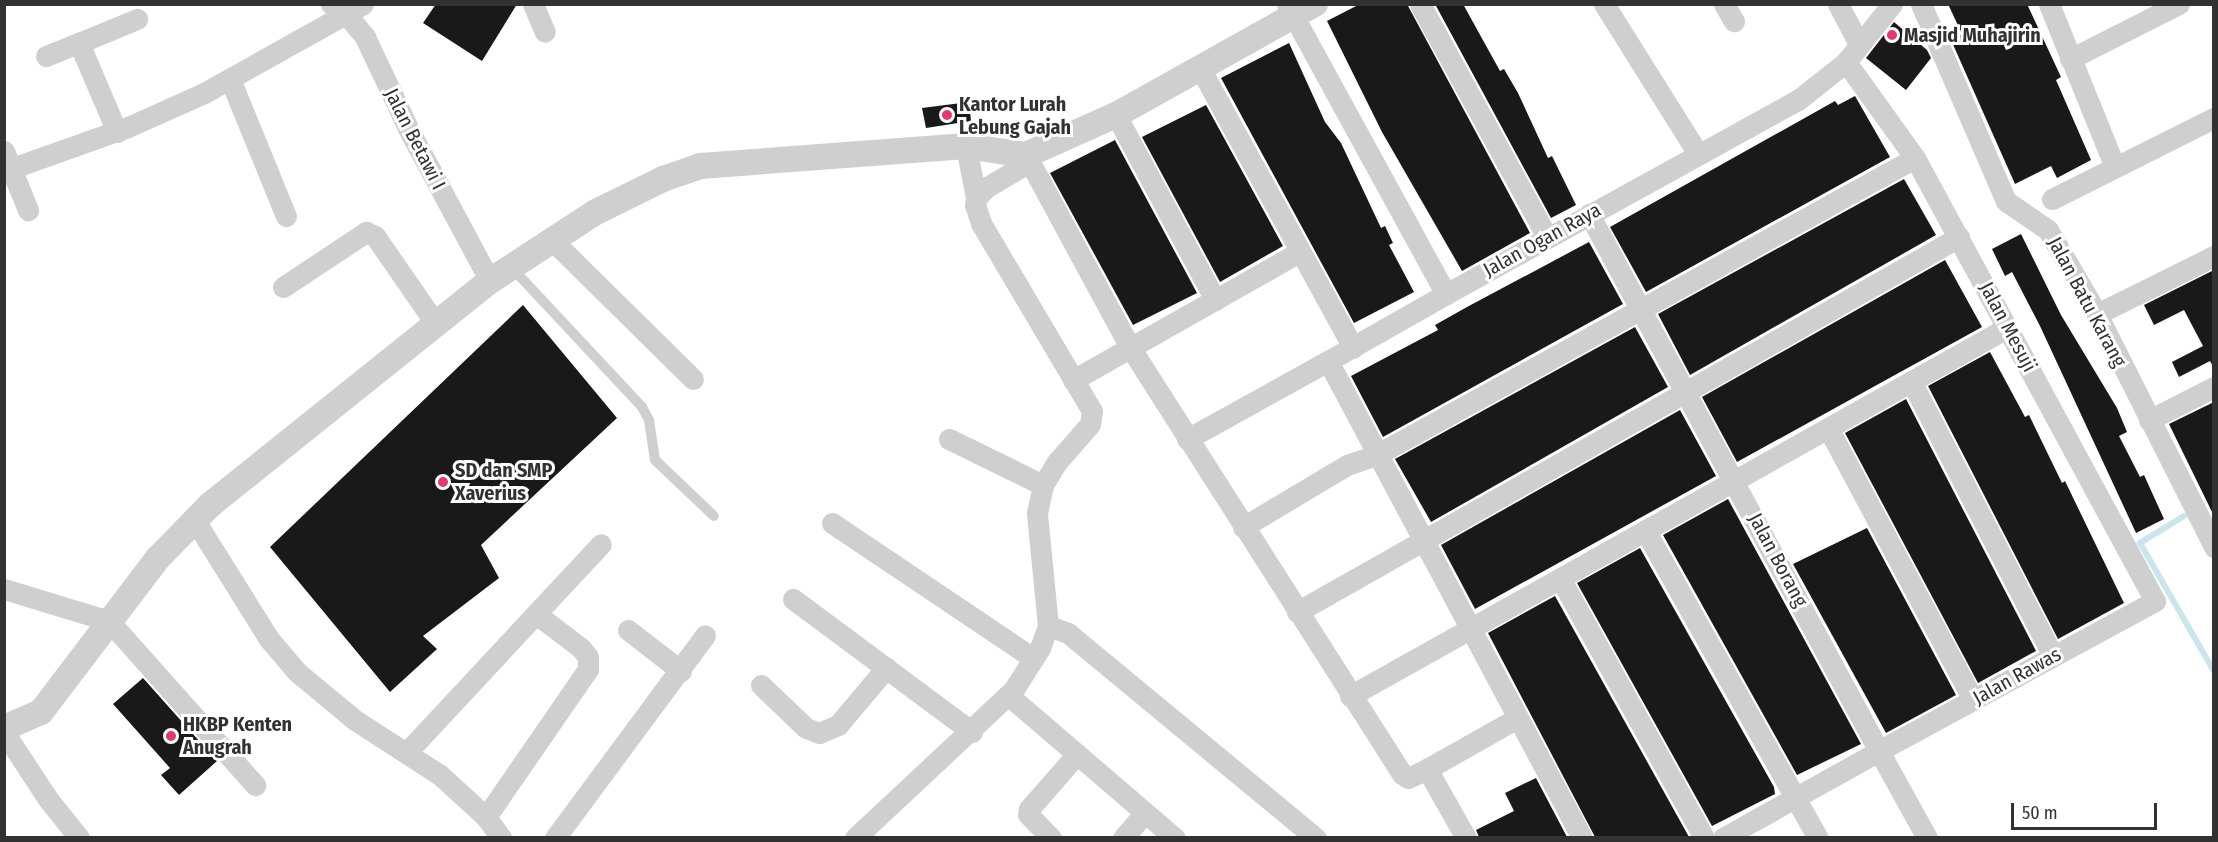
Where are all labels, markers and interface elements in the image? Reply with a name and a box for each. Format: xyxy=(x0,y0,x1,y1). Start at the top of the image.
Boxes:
place label: Masjid Muhajirin xyxy=(1904,23,2041,47)
marker: Masjid Muhajirin xyxy=(1885,28,1899,42)
street label: Jalan Betawi I xyxy=(379,84,451,194)
place label: Kantor Lurah Lebung Gajah xyxy=(959,92,1071,139)
marker: Kantor Lurah Lebung Gajah xyxy=(940,108,954,122)
street label: Jalan Ogan Raya xyxy=(1479,198,1605,282)
street label: Jalan Batu Karang xyxy=(2043,233,2131,371)
street label: Jalan Mesuji xyxy=(1974,278,2042,376)
place label: SD dan SMP Xaverius xyxy=(455,458,552,505)
marker: SD dan SMP Xaverius xyxy=(436,475,450,489)
street label: Jalan Borang xyxy=(1743,509,1813,611)
street label: Jalan Rawas xyxy=(1969,642,2065,710)
place label: HKBP Kenten Anugrah xyxy=(183,712,292,759)
marker: HKBP Kenten Anugrah xyxy=(164,729,178,743)
scale bar xyxy=(2014,791,2160,829)
text: 50 m xyxy=(2022,802,2058,824)

